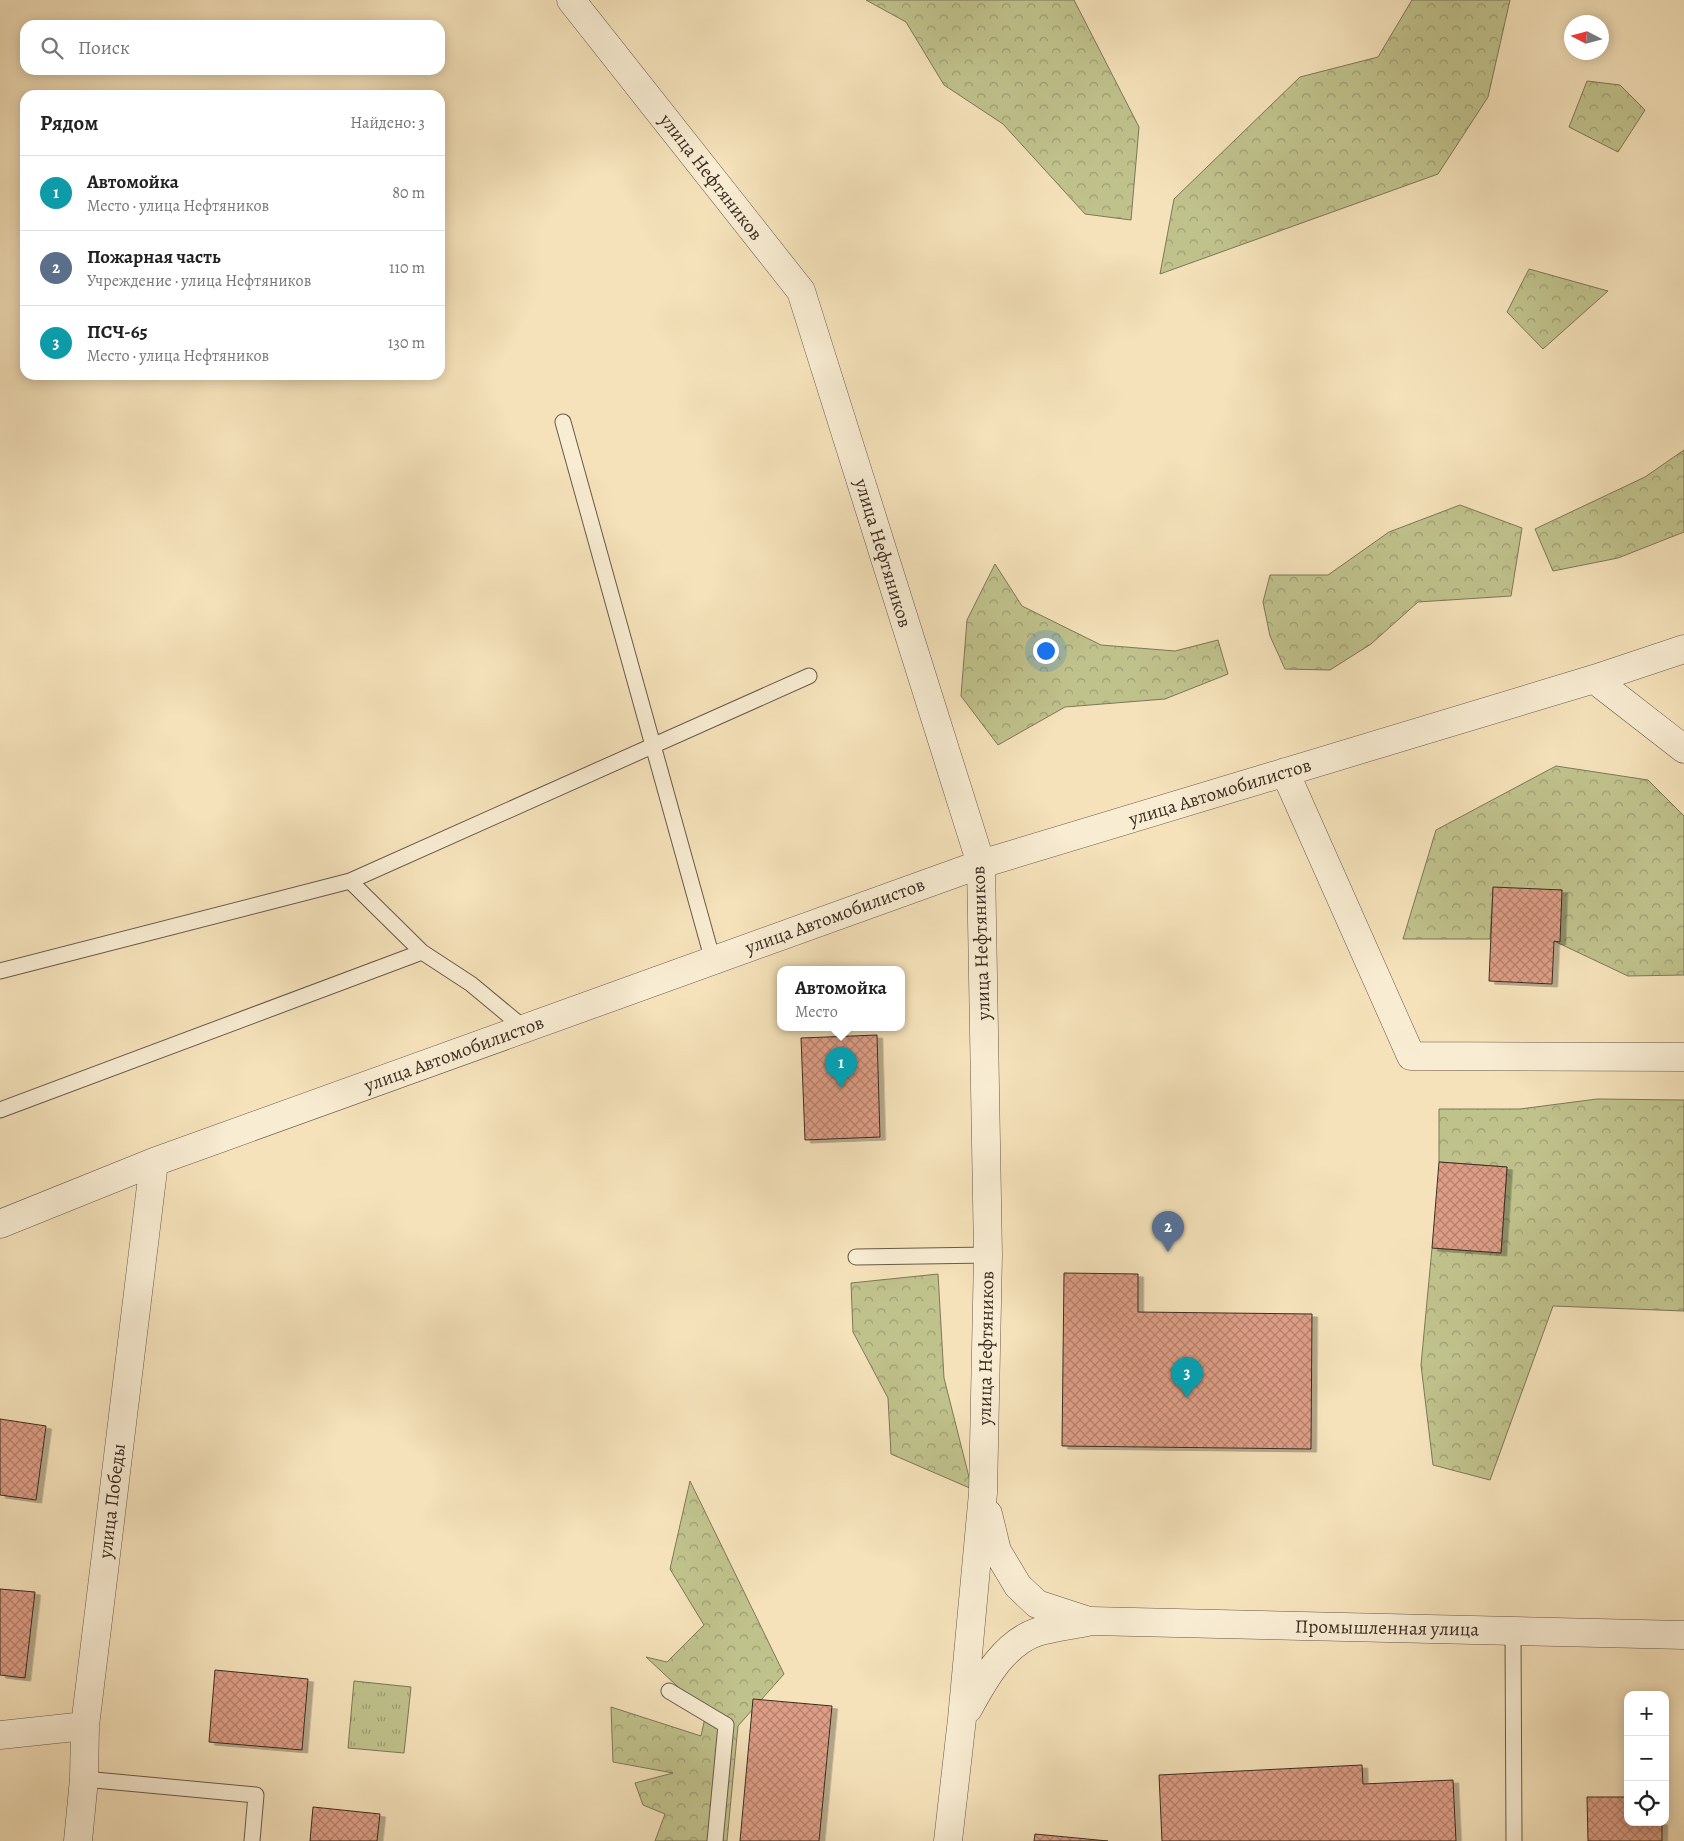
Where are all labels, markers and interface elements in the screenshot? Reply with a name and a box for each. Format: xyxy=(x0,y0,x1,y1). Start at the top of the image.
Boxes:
north arrow xyxy=(1564,15,1609,60)
search box xyxy=(20,20,445,75)
icon: search xyxy=(38,34,66,62)
text: Поиск xyxy=(78,35,130,61)
street label: улица Нефтяников xyxy=(653,107,769,246)
text: Рядом xyxy=(40,109,98,137)
text: Найдено: 3 xyxy=(350,112,425,134)
text: Автомойка xyxy=(87,169,179,195)
text: 1 xyxy=(53,182,59,204)
text: 80 m xyxy=(392,182,425,204)
text: Место · улица Нефтяников xyxy=(87,195,269,217)
text: Пожарная часть xyxy=(87,244,221,270)
text: 2 xyxy=(52,257,60,279)
text: 110 m xyxy=(389,257,425,279)
text: Учреждение · улица Нефтяников xyxy=(87,270,311,292)
text: ПСЧ-65 xyxy=(87,319,148,345)
text: 3 xyxy=(53,332,59,354)
text: 130 m xyxy=(388,332,425,354)
text: Место · улица Нефтяников xyxy=(87,345,269,367)
street label: улица Нефтяников xyxy=(848,474,918,631)
your location xyxy=(1033,638,1059,664)
street label: улица Автомобилистов xyxy=(1125,752,1314,832)
street label: улица Нефтяников xyxy=(965,865,997,1022)
street label: улица Автомобилистов xyxy=(741,871,928,961)
popup xyxy=(777,966,905,1031)
text: Автомойка xyxy=(795,975,887,1001)
text: Место xyxy=(795,1001,838,1023)
street label: улица Автомобилистов xyxy=(360,1009,547,1099)
pin: 1 xyxy=(825,1047,857,1088)
pin: 2 xyxy=(1152,1211,1184,1252)
street label: улица Нефтяников xyxy=(972,1271,1000,1426)
pin: 3 xyxy=(1171,1357,1203,1398)
street label: улица Победы xyxy=(92,1442,132,1561)
street label: Промышленная улица xyxy=(1295,1613,1480,1643)
map controls xyxy=(1624,1691,1669,1826)
button: + xyxy=(1624,1691,1669,1736)
button: − xyxy=(1624,1736,1669,1781)
button: locate xyxy=(1624,1781,1669,1826)

